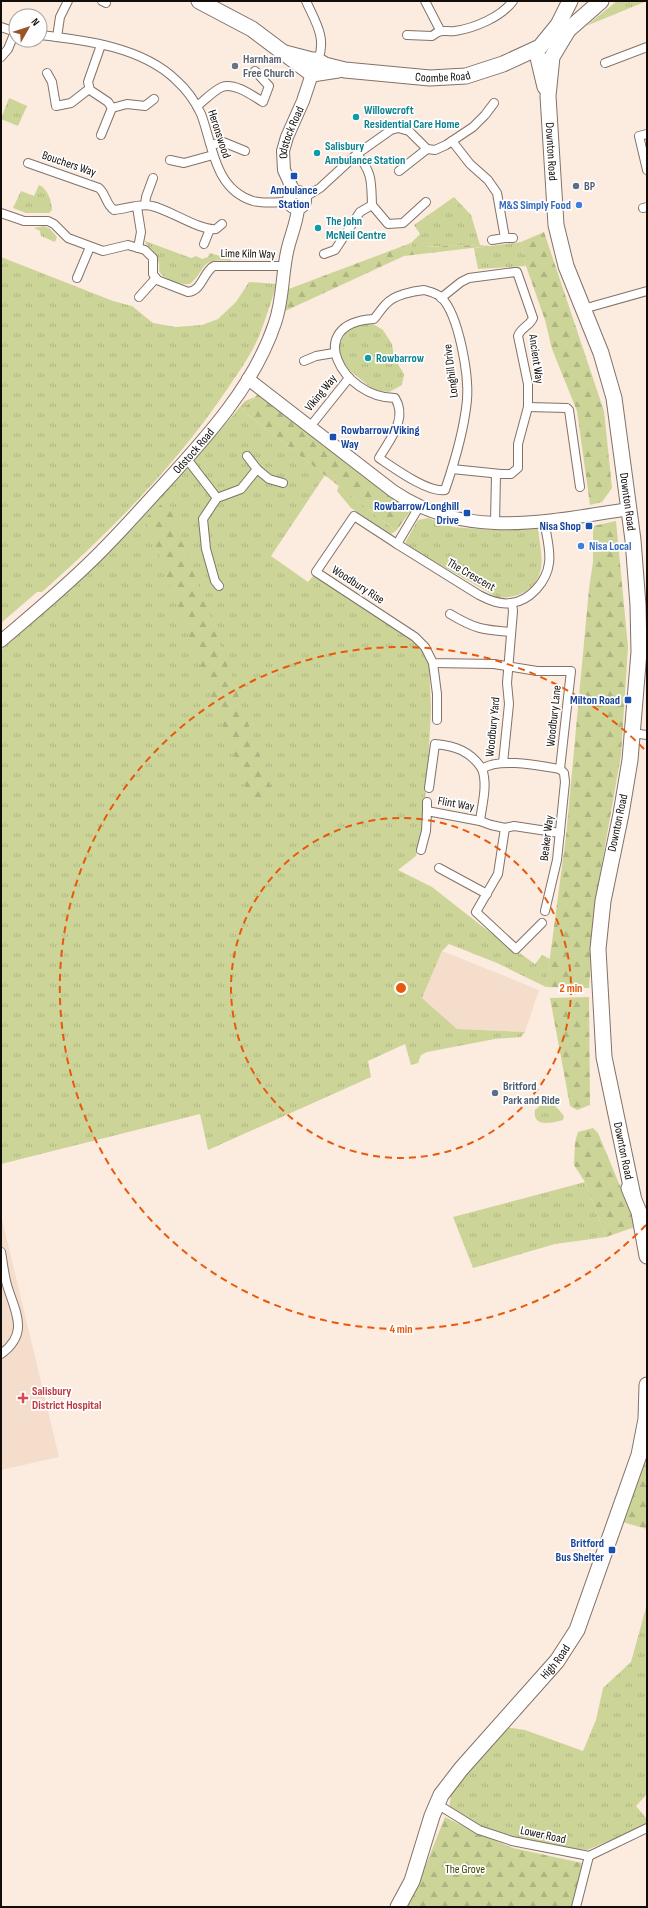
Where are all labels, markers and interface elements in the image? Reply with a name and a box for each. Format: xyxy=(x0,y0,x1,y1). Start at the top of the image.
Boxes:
north arrow xyxy=(8,8,48,48)
text: N xyxy=(28,16,42,28)
place label: Harnham Free Church xyxy=(243,52,294,81)
marker: Harnham Free Church xyxy=(230,61,240,71)
street label: Coombe Road xyxy=(414,68,472,86)
place label: Willowcroft Residential Care Home xyxy=(364,103,460,132)
street label: Odstock Road xyxy=(275,104,307,159)
street label: Heronswood xyxy=(204,108,234,160)
marker: Willowcroft Residential Care Home xyxy=(351,112,361,122)
street label: Downton Road xyxy=(542,122,561,181)
place label: Salisbury Ambulance Station xyxy=(324,139,405,168)
street label: Bouchers Way xyxy=(40,148,98,180)
marker: Salisbury Ambulance Station xyxy=(312,148,322,158)
marker: Ambulance Station xyxy=(289,171,299,181)
place label: BP xyxy=(584,179,596,194)
marker: BP xyxy=(571,181,581,191)
place label: Ambulance Station xyxy=(269,183,318,212)
place label: M&S Simply Food xyxy=(499,198,571,213)
marker: M&S Simply Food xyxy=(574,200,584,210)
place label: The John McNeil Centre xyxy=(326,214,386,243)
marker: The John McNeil Centre xyxy=(313,223,323,233)
street label: Lime Kiln Way xyxy=(221,246,276,262)
street label: Ancient Way xyxy=(525,332,547,385)
street label: Longhill Drive xyxy=(440,343,462,399)
place label: Rowbarrow xyxy=(376,351,425,366)
marker: Rowbarrow xyxy=(363,353,373,363)
street label: Viking Way xyxy=(302,371,341,414)
place label: Rowbarrow/Viking Way xyxy=(341,423,419,452)
street label: Odstock Road xyxy=(170,425,217,477)
marker: Rowbarrow/Viking Way xyxy=(328,432,338,442)
street label: Downton Road xyxy=(617,472,639,532)
place label: Rowbarrow/Longhill Drive xyxy=(374,499,459,528)
marker: Rowbarrow/Longhill Drive xyxy=(462,508,472,518)
place label: Nisa Shop xyxy=(540,519,581,534)
marker: Nisa Shop xyxy=(584,521,594,531)
place label: Nisa Local xyxy=(589,539,631,554)
marker: Nisa Local xyxy=(576,541,586,551)
street label: The Crescent xyxy=(444,555,498,595)
street label: Woodbury Rise xyxy=(329,562,387,608)
street label: Woodbury Lane xyxy=(543,684,565,747)
place label: Milton Road xyxy=(570,693,620,708)
marker: Milton Road xyxy=(623,695,633,705)
street label: Woodbury Yard xyxy=(482,696,504,758)
street label: Flint Way xyxy=(437,793,476,815)
street label: Downton Road xyxy=(605,793,631,853)
street label: Beaker Way xyxy=(537,814,557,862)
centre of rings xyxy=(394,981,408,995)
text: 2 min xyxy=(560,981,582,996)
place label: Britford Park and Ride xyxy=(503,1079,560,1108)
marker: Britford Park and Ride xyxy=(490,1088,500,1098)
street label: Downton Road xyxy=(610,1121,637,1181)
text: 4 min xyxy=(389,1322,413,1337)
place label: Salisbury District Hospital xyxy=(32,1384,101,1413)
marker: Salisbury District Hospital xyxy=(17,1392,29,1404)
place label: Britford Bus Shelter xyxy=(556,1536,604,1565)
marker: Britford Bus Shelter xyxy=(607,1545,617,1555)
street label: High Road xyxy=(537,1641,573,1682)
street label: Lower Road xyxy=(519,1823,567,1847)
park label: The Grove xyxy=(445,1862,485,1877)

